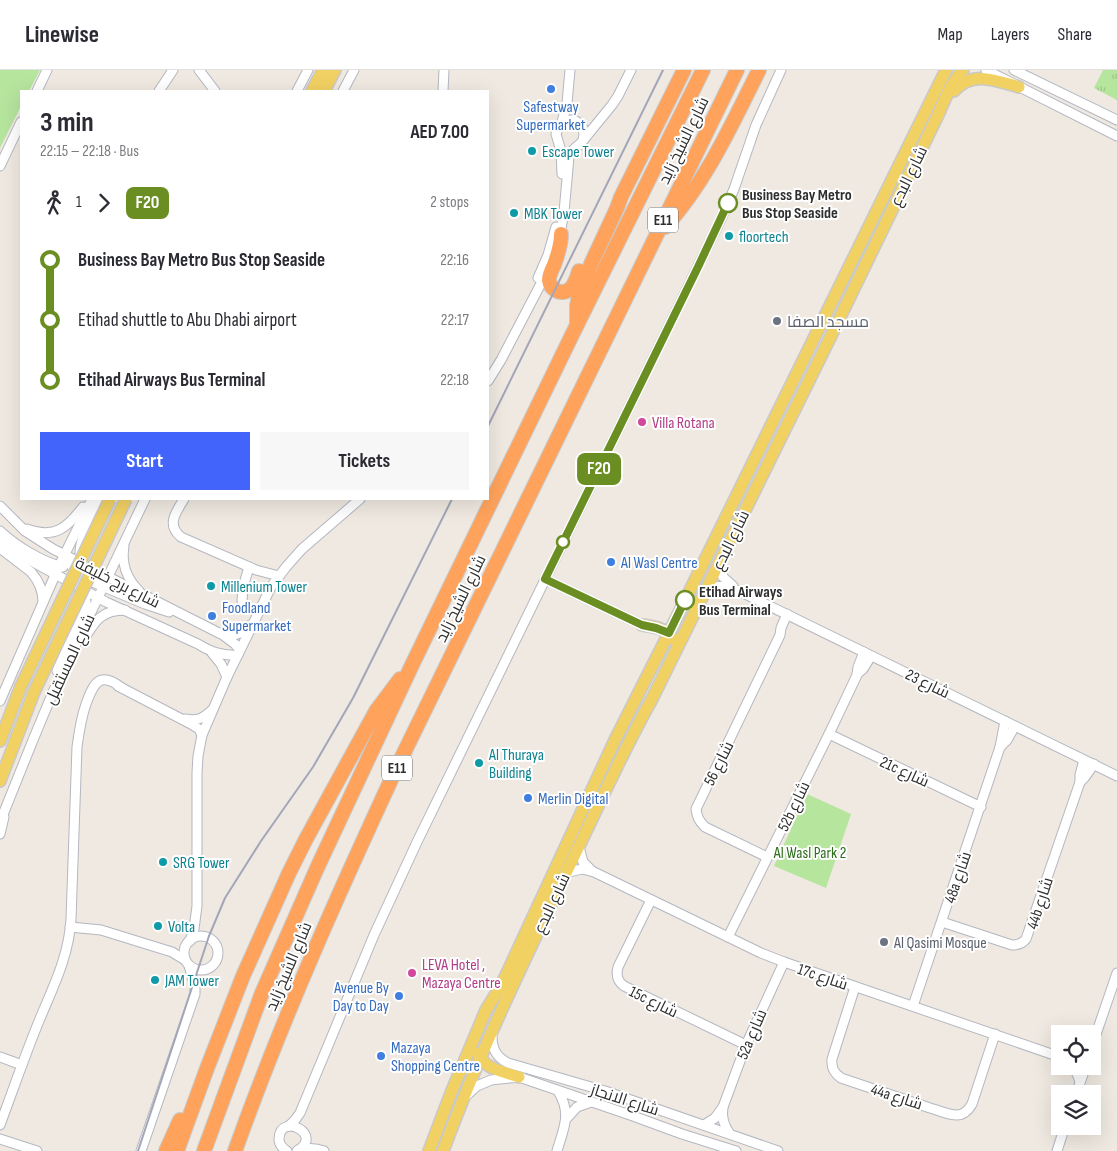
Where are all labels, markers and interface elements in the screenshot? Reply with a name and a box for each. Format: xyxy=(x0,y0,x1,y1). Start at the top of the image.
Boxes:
text: Linewise xyxy=(25,20,99,49)
text: Map xyxy=(938,24,963,45)
text: Layers xyxy=(991,24,1030,45)
text: Share xyxy=(1058,24,1092,45)
marker: Safestway Supermarket xyxy=(545,83,557,95)
street label: شارع الشيخ زايد xyxy=(655,94,715,188)
place label: Safestway Supermarket xyxy=(516,98,586,135)
text: 3 min xyxy=(40,106,94,139)
text: AED 7.00 xyxy=(410,121,469,144)
text: 22:15 – 22:18 · Bus xyxy=(40,142,139,161)
place label: Escape Tower xyxy=(542,143,615,162)
street label: شارع البدع xyxy=(887,144,933,210)
marker: Escape Tower xyxy=(526,145,538,157)
place label: Business Bay Metro Bus Stop Seaside xyxy=(742,186,852,223)
icon: walk xyxy=(40,189,68,217)
icon: forward xyxy=(90,189,118,217)
text: F20 xyxy=(136,192,159,213)
text: 1 xyxy=(76,193,82,212)
text: 2 stops xyxy=(430,193,469,212)
marker: Business Bay Metro Bus Stop Seaside xyxy=(718,193,738,213)
place label: MBK Tower xyxy=(524,205,583,224)
marker: MBK Tower xyxy=(508,207,520,219)
road number: E11 xyxy=(648,208,678,232)
place label: floortech xyxy=(739,228,789,247)
marker: floortech xyxy=(723,230,735,242)
text: Business Bay Metro Bus Stop Seaside xyxy=(78,249,325,272)
text: 22:16 xyxy=(440,251,469,270)
text: Etihad shuttle to Abu Dhabi airport xyxy=(78,309,297,332)
text: 22:17 xyxy=(441,311,469,330)
place label: مسجد الصفا xyxy=(787,313,869,332)
marker: مسجد الصفا xyxy=(771,315,783,327)
text: Etihad Airways Bus Terminal xyxy=(78,369,265,392)
text: 22:18 xyxy=(440,371,469,390)
place label: Villa Rotana xyxy=(652,414,715,433)
marker: Villa Rotana xyxy=(636,416,648,428)
button: Start xyxy=(40,432,250,490)
button: Tickets xyxy=(260,432,469,490)
line badge: F20 xyxy=(570,453,628,485)
text: F20 xyxy=(587,458,611,479)
street label: شارع البدع xyxy=(709,508,755,574)
unlabelled marker xyxy=(556,535,570,549)
street label: شارع الشيخ زايد xyxy=(432,552,492,646)
street label: شارع برج خليفة xyxy=(71,554,163,614)
place label: Al Wasl Centre xyxy=(620,554,698,573)
marker: Al Wasl Centre xyxy=(605,556,617,568)
place label: Millenium Tower xyxy=(221,578,308,597)
marker: Millenium Tower xyxy=(205,580,217,592)
place label: Etihad Airways Bus Terminal xyxy=(699,583,782,620)
marker: Etihad Airways Bus Terminal xyxy=(675,590,695,610)
place label: Foodland Supermarket xyxy=(222,599,291,636)
marker: Foodland Supermarket xyxy=(206,610,218,622)
street label: شارع المستقبل xyxy=(41,611,101,708)
street label: شارع 23 xyxy=(902,666,953,704)
street label: شارع 56 xyxy=(700,738,739,789)
place label: Al Thuraya Building xyxy=(488,746,544,783)
street label: 21c شارع xyxy=(876,753,932,793)
road number: E11 xyxy=(382,756,412,780)
marker: Al Thuraya Building xyxy=(473,757,485,769)
street label: 52b شارع xyxy=(774,779,815,835)
place label: Merlin Digital xyxy=(538,790,608,809)
marker: Merlin Digital xyxy=(522,792,534,804)
park label: Al Wasl Park 2 xyxy=(773,844,846,863)
street label: 48a شارع xyxy=(941,849,977,906)
place label: SRG Tower xyxy=(173,854,230,873)
marker: SRG Tower xyxy=(157,856,169,868)
street label: شارع البدع xyxy=(530,870,575,937)
street label: 44b شارع xyxy=(1023,875,1059,932)
place label: Volta xyxy=(168,918,195,937)
street label: شارع الشيخ زايد xyxy=(262,919,318,1014)
marker: Volta xyxy=(152,920,164,932)
place label: Al Qasimi Mosque xyxy=(893,934,987,953)
marker: Al Qasimi Mosque xyxy=(878,936,890,948)
place label: LEVA Hotel , Mazaya Centre xyxy=(422,956,501,993)
street label: 17c شارع xyxy=(795,960,850,996)
marker: LEVA Hotel , Mazaya Centre xyxy=(406,967,418,979)
place label: JAM Tower xyxy=(164,972,220,991)
marker: JAM Tower xyxy=(149,974,161,986)
place label: Avenue By Day to Day xyxy=(333,979,389,1016)
street label: 15c شارع xyxy=(625,982,681,1023)
marker: Avenue By Day to Day xyxy=(393,990,405,1002)
street label: 52a شارع xyxy=(733,1007,772,1063)
map controls xyxy=(1051,1025,1101,1135)
button: locate xyxy=(1051,1025,1101,1075)
place label: Mazaya Shopping Centre xyxy=(391,1039,480,1076)
marker: Mazaya Shopping Centre xyxy=(375,1050,387,1062)
street label: شارع الانجاز xyxy=(587,1080,661,1121)
street label: 44a شارع xyxy=(868,1080,925,1116)
button: layers xyxy=(1051,1085,1101,1135)

